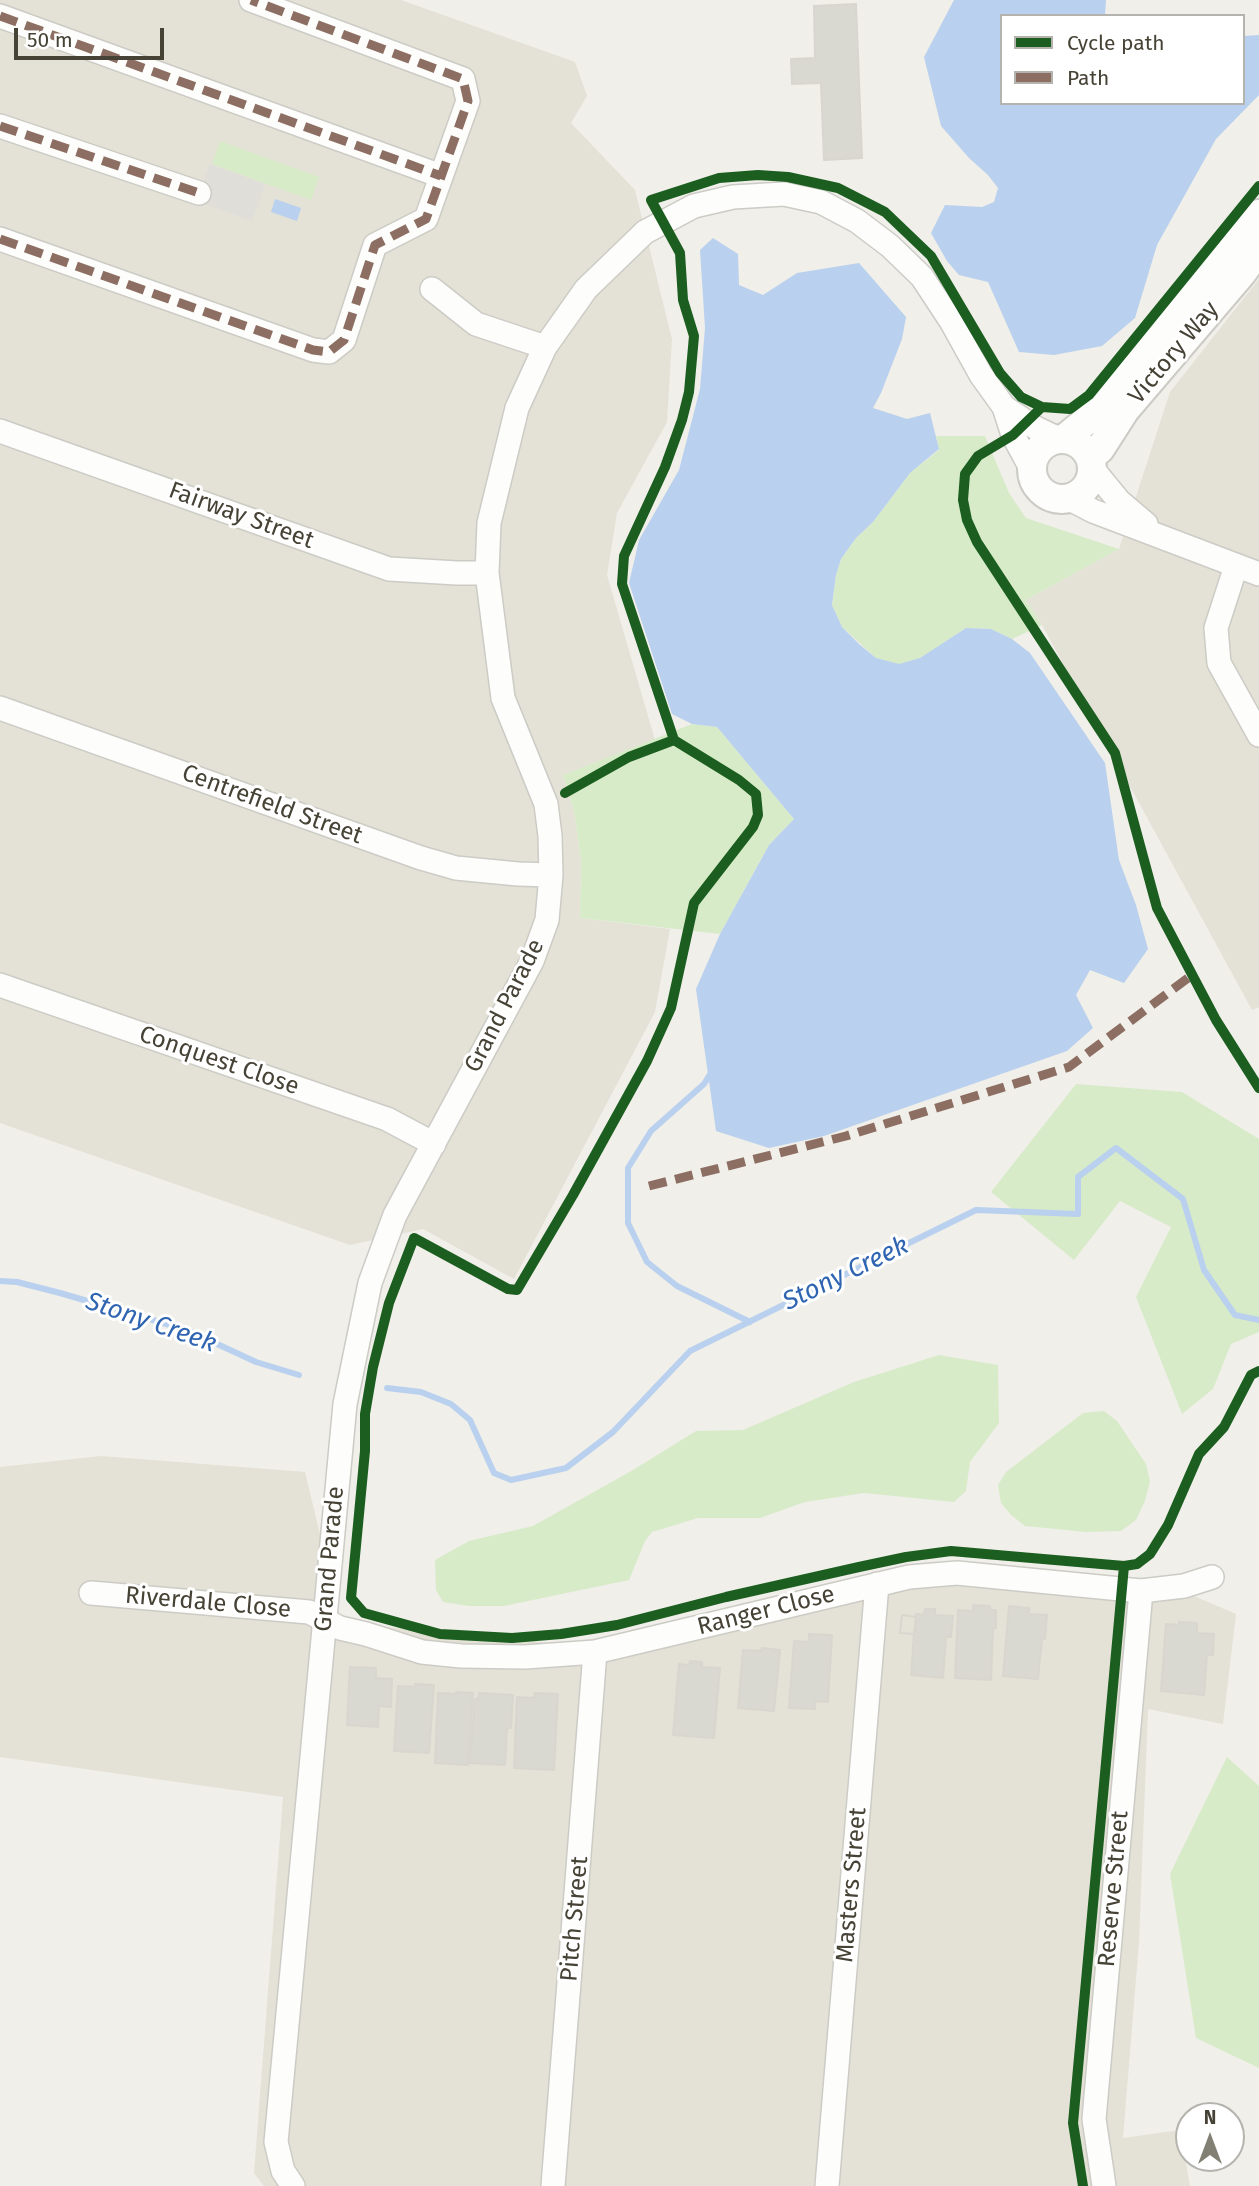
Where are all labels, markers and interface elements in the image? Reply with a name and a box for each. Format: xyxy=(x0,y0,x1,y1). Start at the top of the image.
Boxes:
scale bar xyxy=(18,14,168,58)
legend xyxy=(1000,14,1245,105)
text: 50 m xyxy=(27,27,73,53)
text: Cycle path xyxy=(1067,30,1165,56)
text: Path xyxy=(1067,65,1109,91)
street label: Victory Way xyxy=(1123,296,1225,410)
street label: Fairway Street xyxy=(165,476,317,556)
street label: Centrefield Street xyxy=(178,759,366,851)
street label: Grand Parade xyxy=(459,934,551,1078)
street label: Conquest Close xyxy=(135,1020,303,1102)
water label: Stony Creek xyxy=(778,1230,914,1318)
water label: Stony Creek xyxy=(82,1286,220,1360)
street label: Grand Parade xyxy=(309,1485,351,1633)
street label: Ranger Close xyxy=(694,1580,838,1642)
street label: Riverdale Close xyxy=(124,1581,292,1625)
street label: Masters Street xyxy=(831,1806,873,1964)
street label: Reserve Street xyxy=(1093,1810,1135,1968)
street label: Pitch Street xyxy=(555,1855,595,1983)
north arrow xyxy=(1175,2102,1245,2172)
text: N xyxy=(1204,2106,1216,2129)

